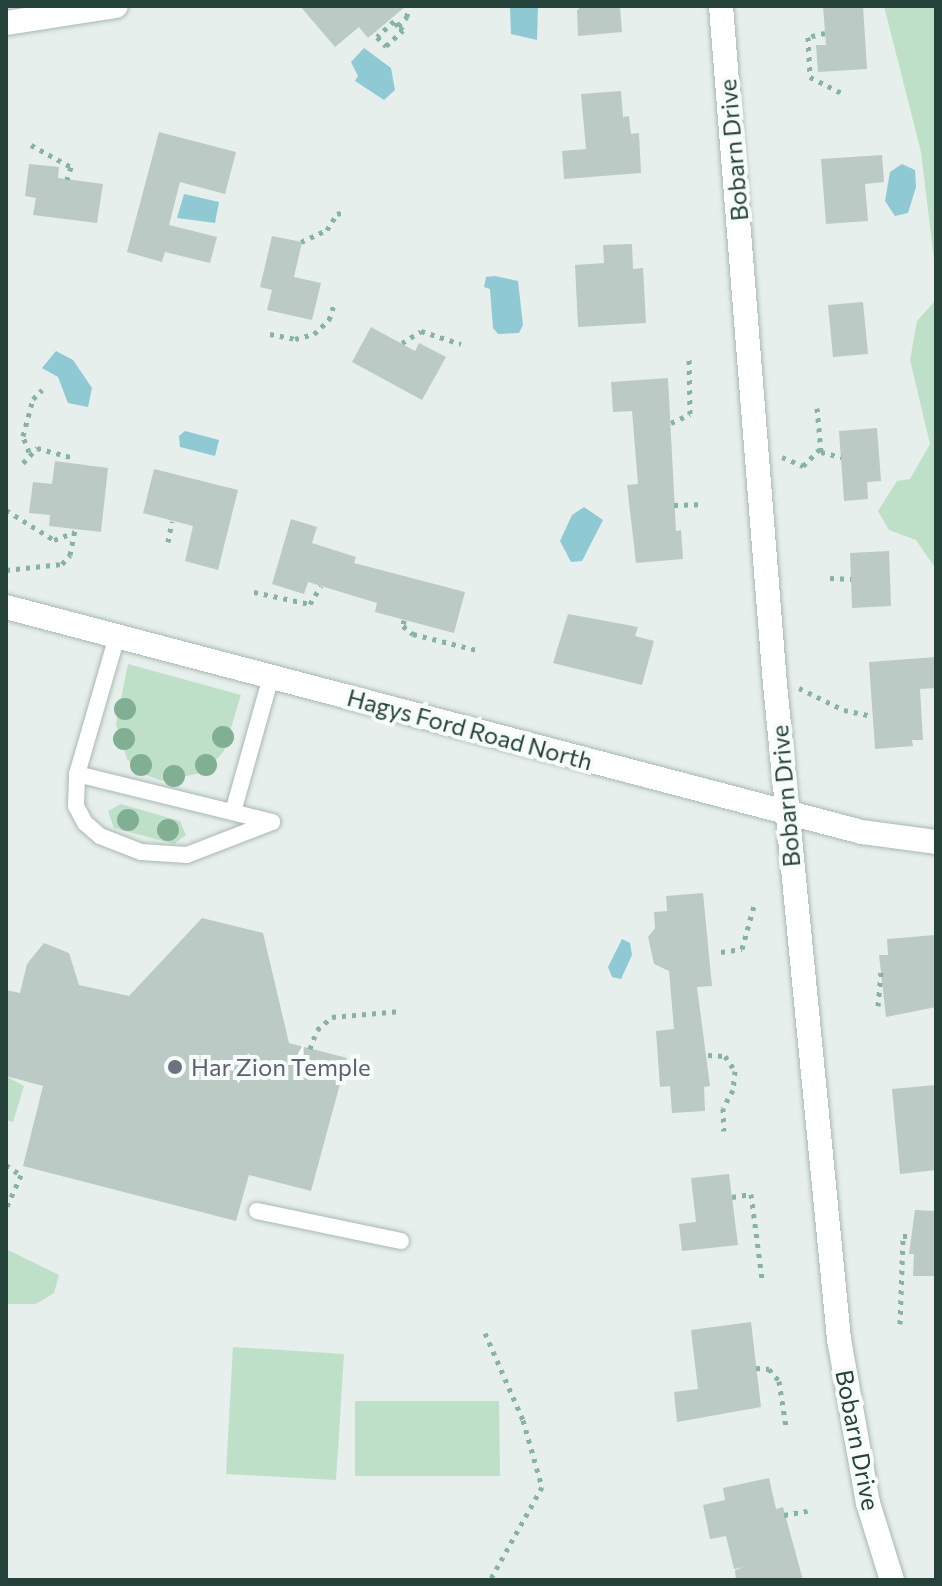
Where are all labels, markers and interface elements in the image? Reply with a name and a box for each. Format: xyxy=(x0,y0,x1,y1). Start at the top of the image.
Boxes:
street label: Bobarn Drive xyxy=(712,78,754,222)
street label: Hagys Ford Road North xyxy=(344,682,596,776)
street label: Bobarn Drive xyxy=(764,724,806,868)
place label: Har Zion Temple xyxy=(191,1053,371,1081)
marker: Har Zion Temple xyxy=(166,1058,184,1076)
street label: Bobarn Drive xyxy=(830,1367,886,1513)

